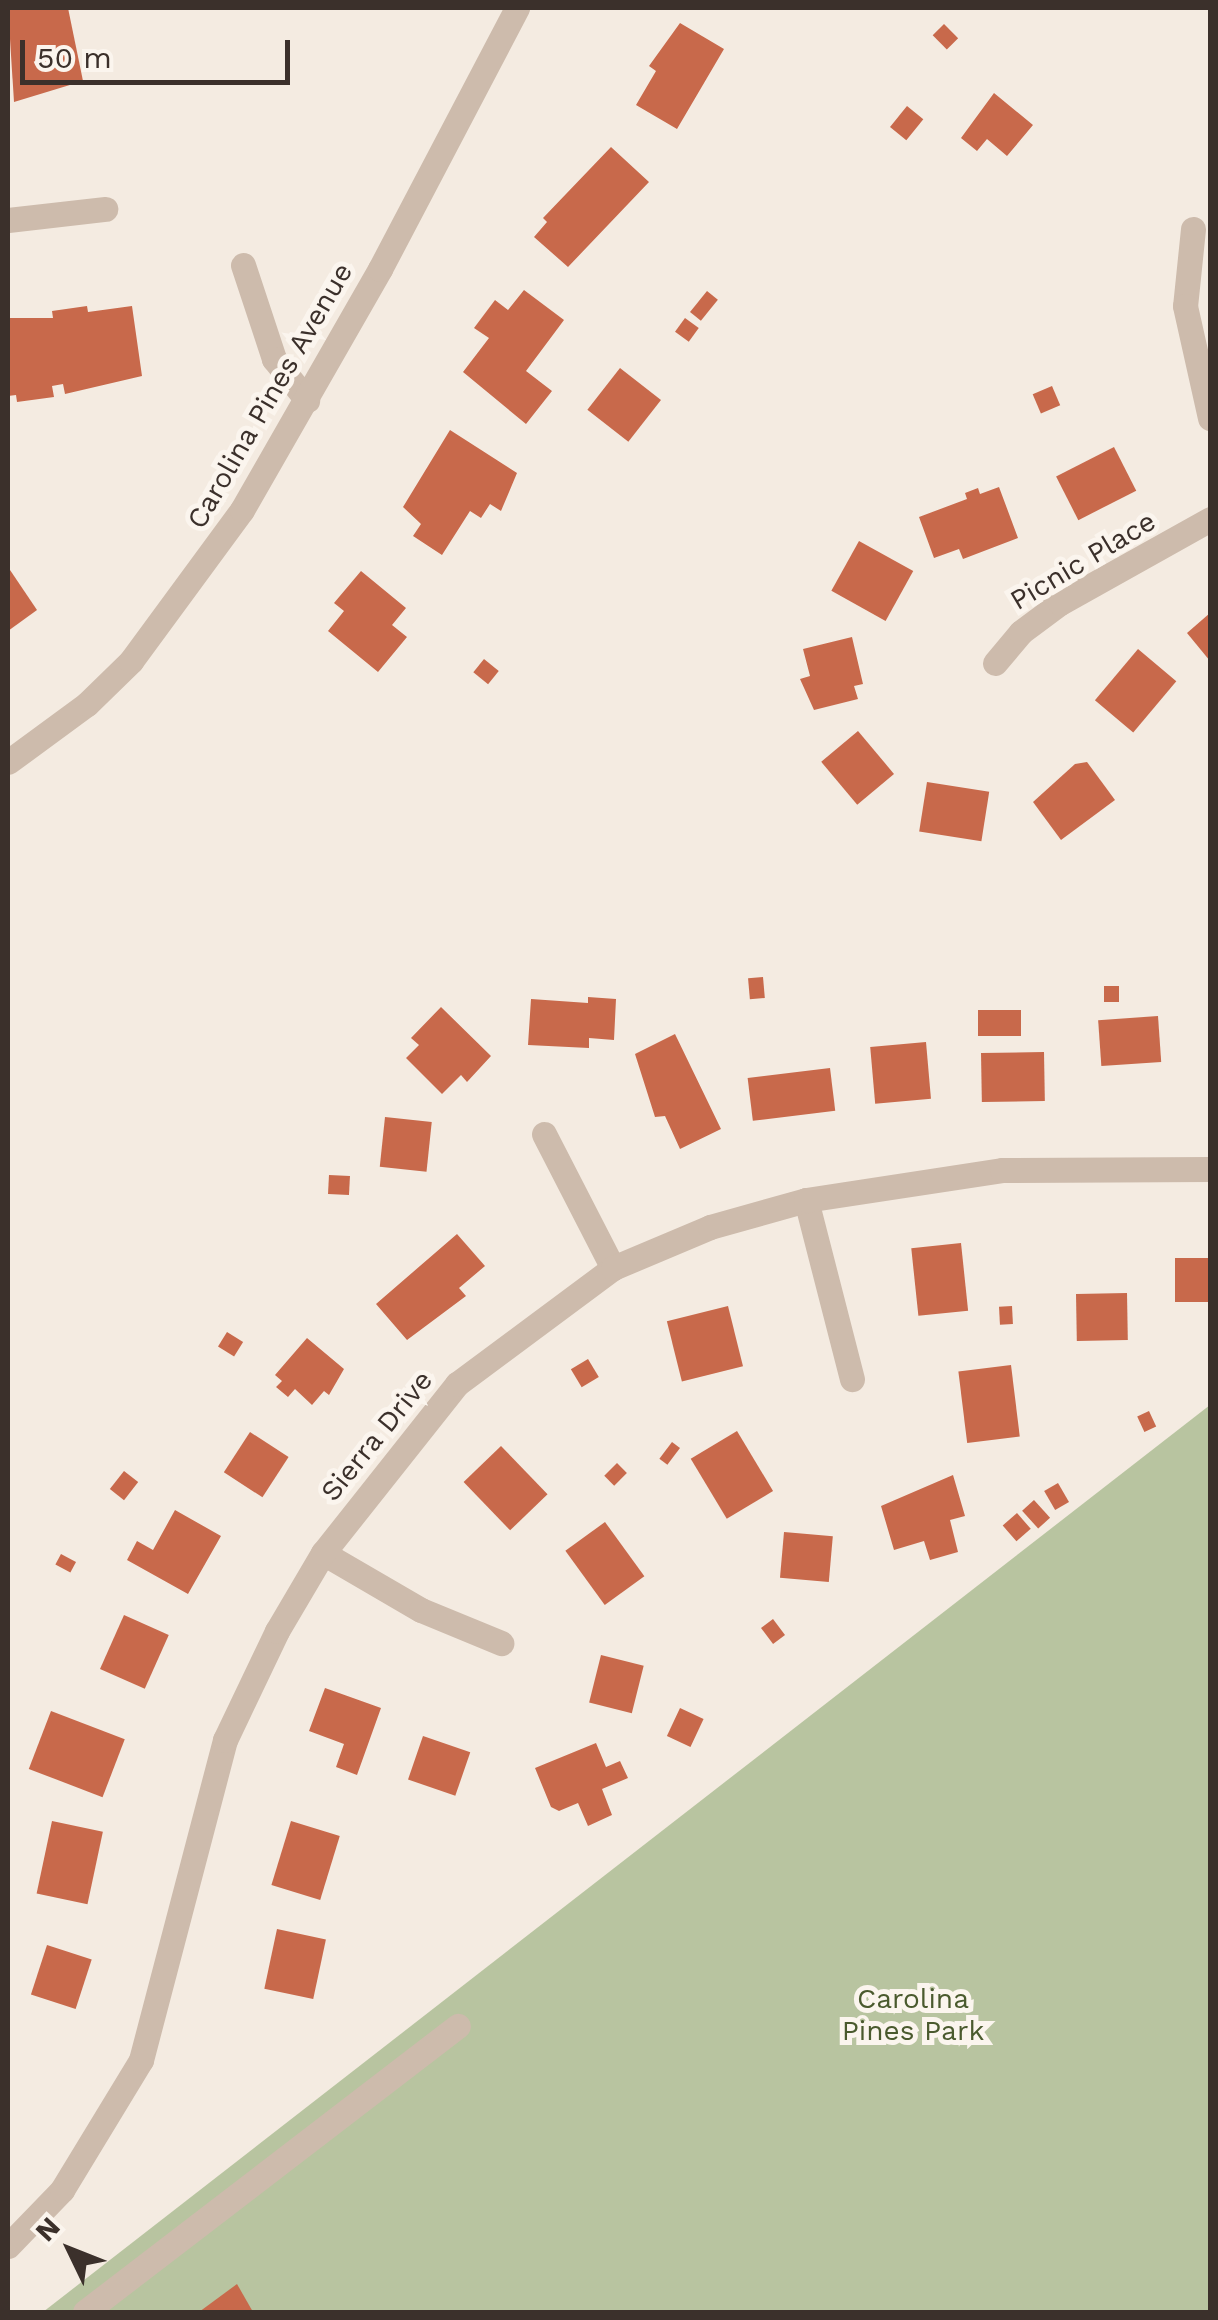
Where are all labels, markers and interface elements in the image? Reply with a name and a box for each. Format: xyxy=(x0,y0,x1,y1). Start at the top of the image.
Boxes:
scale bar xyxy=(25,20,295,82)
text: 50 m xyxy=(37,40,112,75)
street label: Carolina Pines Avenue xyxy=(180,256,360,536)
street label: Picnic Place xyxy=(1004,504,1162,618)
street label: Sierra Drive xyxy=(314,1364,440,1508)
park label: Carolina Pines Park xyxy=(842,1982,984,2048)
north arrow xyxy=(20,2200,120,2300)
text: N xyxy=(29,2210,67,2248)

